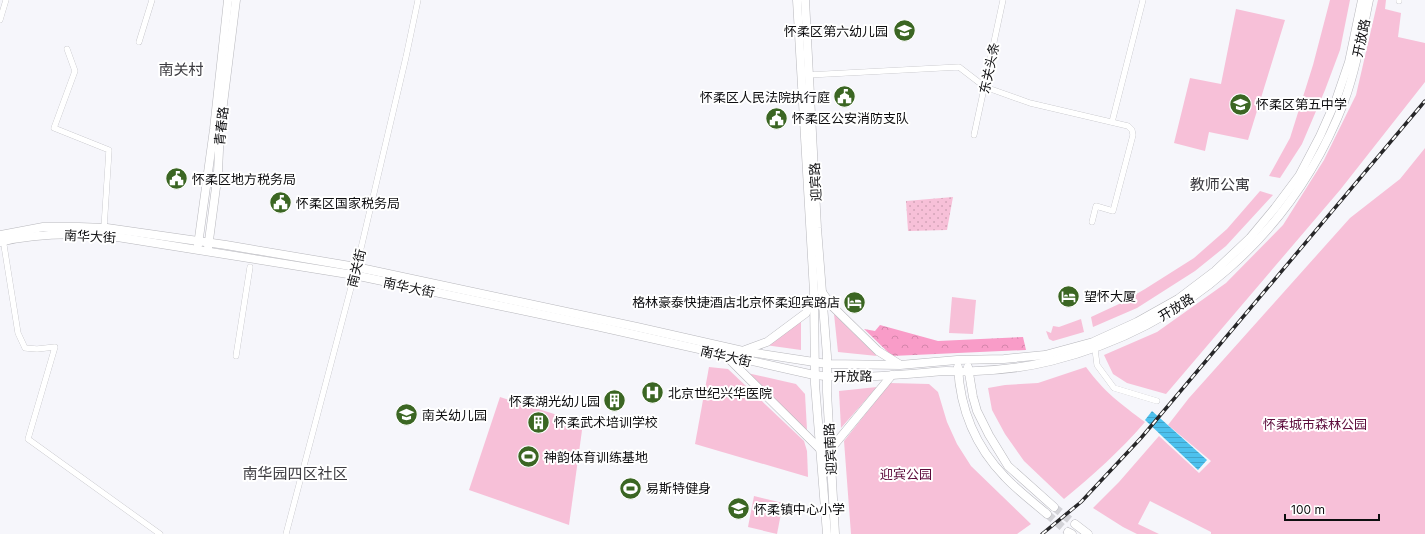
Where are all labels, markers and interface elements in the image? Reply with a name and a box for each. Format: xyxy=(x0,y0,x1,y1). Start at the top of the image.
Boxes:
street label: 开放路 xyxy=(1349,17,1373,59)
school or university icon: 怀柔区第六幼儿园 xyxy=(891,18,917,44)
place label: 怀柔区第六幼儿园 xyxy=(784,23,888,39)
street label: 东关头条 xyxy=(976,41,1002,95)
district label: 南关村 xyxy=(158,60,204,79)
public building icon: 怀柔区人民法院执行庭 xyxy=(832,84,858,110)
place label: 怀柔区人民法院执行庭 xyxy=(700,89,830,105)
school or university icon: 怀柔区第五中学 xyxy=(1228,91,1254,117)
place label: 怀柔区第五中学 xyxy=(1256,96,1347,112)
public building icon: 怀柔区公安消防支队 xyxy=(764,105,790,131)
street label: 青春路 xyxy=(211,106,231,146)
place label: 怀柔区公安消防支队 xyxy=(792,110,909,126)
street label: 迎宾路 xyxy=(806,162,824,202)
public building icon: 怀柔区地方税务局 xyxy=(163,166,189,192)
place label: 怀柔区地方税务局 xyxy=(192,171,296,187)
district label: 教师公寓 xyxy=(1190,175,1250,194)
public building icon: 怀柔区国家税务局 xyxy=(267,190,293,216)
place label: 怀柔区国家税务局 xyxy=(296,195,400,211)
street label: 南华大街 xyxy=(64,227,116,245)
street label: 南关街 xyxy=(344,247,368,289)
street label: 南华大街 xyxy=(382,274,436,300)
hotel icon: 望怀大厦 xyxy=(1056,283,1082,309)
place label: 望怀大厦 xyxy=(1084,288,1136,304)
hotel icon: 格林豪泰快捷酒店北京怀柔迎宾路店 xyxy=(842,289,868,315)
street label: 开放路 xyxy=(1155,290,1197,324)
place label: 格林豪泰快捷酒店北京怀柔迎宾路店 xyxy=(632,294,840,310)
street label: 南华大街 xyxy=(699,342,753,370)
street label: 开放路 xyxy=(833,368,873,384)
hospital icon: 北京世纪兴华医院 xyxy=(639,380,665,406)
place label: 北京世纪兴华医院 xyxy=(668,385,772,401)
building icon: 怀柔湖光幼儿园 xyxy=(602,388,628,414)
place label: 怀柔湖光幼儿园 xyxy=(509,393,600,409)
school or university icon: 南关幼儿园 xyxy=(393,402,419,428)
place label: 南关幼儿园 xyxy=(422,407,487,423)
building icon: 怀柔武术培训学校 xyxy=(526,409,552,435)
place label: 怀柔武术培训学校 xyxy=(554,414,658,430)
park label: 怀柔城市森林公园 xyxy=(1263,416,1367,432)
street label: 迎宾南路 xyxy=(821,423,839,475)
sports icon: 神韵体育训练基地 xyxy=(516,444,542,470)
place label: 神韵体育训练基地 xyxy=(544,449,648,465)
district label: 南华园四区社区 xyxy=(242,464,348,483)
park label: 迎宾公园 xyxy=(880,466,932,482)
sports icon: 易斯特健身 xyxy=(618,475,644,501)
place label: 易斯特健身 xyxy=(646,480,711,496)
school or university icon: 怀柔镇中心小学 xyxy=(726,496,752,522)
scale bar xyxy=(1285,496,1379,522)
place label: 怀柔镇中心小学 xyxy=(754,501,845,517)
text: 100 m xyxy=(1291,502,1325,517)

